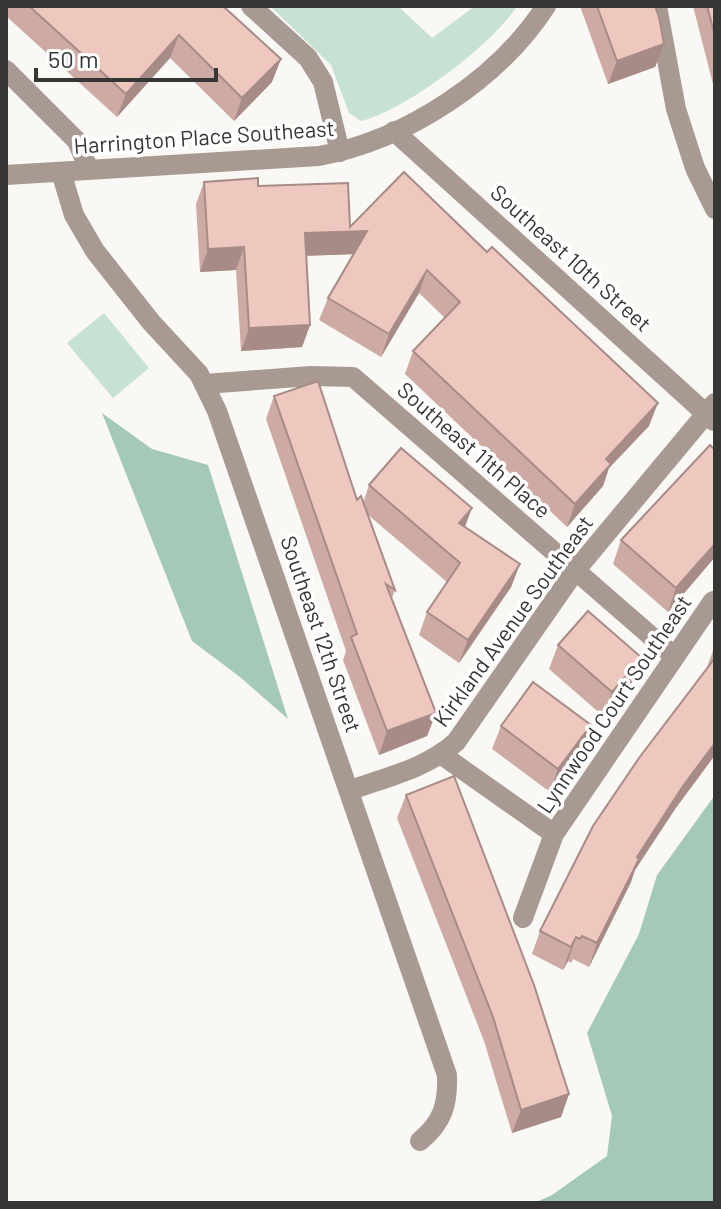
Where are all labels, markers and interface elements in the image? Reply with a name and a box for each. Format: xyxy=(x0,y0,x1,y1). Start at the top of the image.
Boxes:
scale bar xyxy=(36,32,216,82)
text: 50 m xyxy=(48,44,99,73)
street label: Harrington Place Southeast xyxy=(73,114,335,158)
street label: Southeast 10th Street xyxy=(486,178,657,336)
street label: Southeast 11th Place xyxy=(393,376,557,523)
street label: Kirkland Avenue Southeast xyxy=(427,510,598,731)
street label: Southeast 12th Street xyxy=(276,532,368,735)
street label: Lynnwood Court Southeast xyxy=(530,589,696,817)

